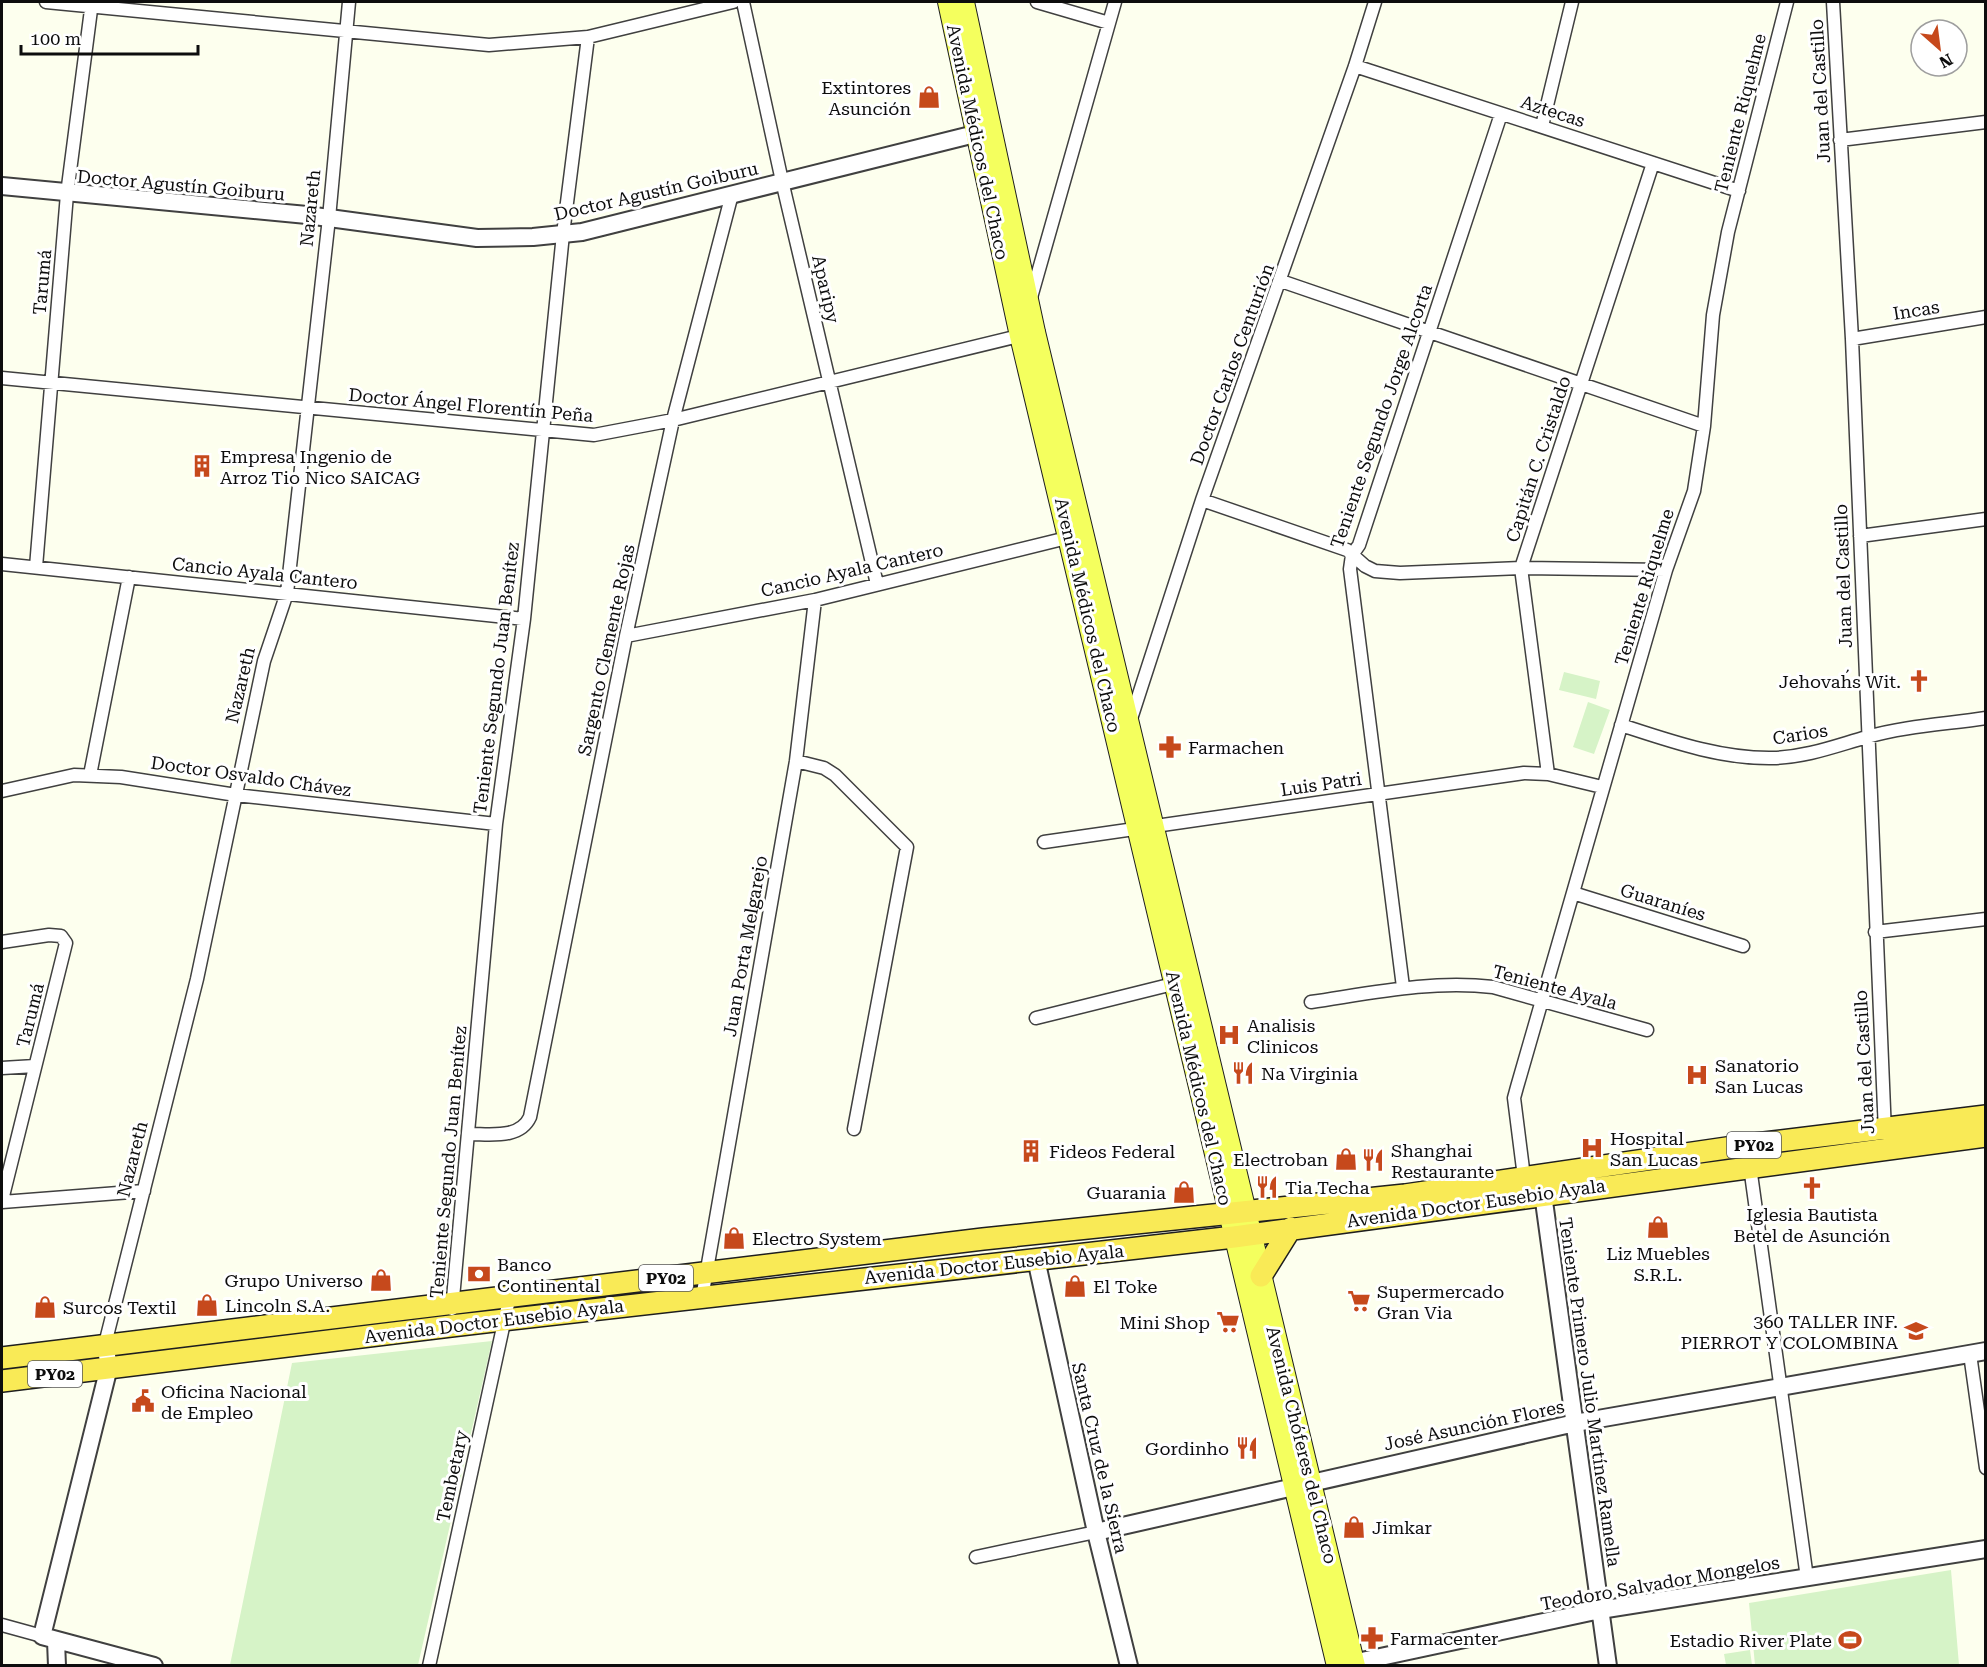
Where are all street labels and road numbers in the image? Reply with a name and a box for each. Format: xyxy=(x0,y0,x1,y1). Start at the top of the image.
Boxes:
street label: Juan del Castillo xyxy=(1806,18,1834,164)
street label: Avenida Médicos del Chaco xyxy=(943,22,1013,262)
street label: Teniente Riquelme xyxy=(1710,31,1770,195)
street label: Aztecas xyxy=(1518,91,1588,131)
street label: Doctor Agustín Goiburu xyxy=(552,157,760,225)
street label: Doctor Agustín Goiburu xyxy=(76,165,286,205)
street label: Nazareth xyxy=(296,168,325,248)
street label: Tarumá xyxy=(29,248,55,316)
street label: Aparipy xyxy=(808,253,844,325)
street label: Doctor Carlos Centurión xyxy=(1186,260,1278,468)
street label: Teniente Segundo Jorge Alcorta xyxy=(1326,281,1436,551)
street label: Incas xyxy=(1891,296,1941,324)
street label: Capitán C. Cristaldo xyxy=(1501,373,1575,545)
street label: Doctor Ángel Florentín Peña xyxy=(348,384,594,426)
street label: Avenida Médicos del Chaco xyxy=(1051,496,1125,734)
street label: Juan del Castillo xyxy=(1830,504,1856,648)
street label: Teniente Riquelme xyxy=(1610,506,1678,668)
street label: Cancio Ayala Cantero xyxy=(759,539,945,601)
street label: Teniente Segundo Juan Benítez xyxy=(469,541,523,815)
street label: Sargento Clemente Rojas xyxy=(573,542,639,758)
street label: Cancio Ayala Cantero xyxy=(171,553,359,593)
street label: Nazareth xyxy=(221,644,259,725)
street label: Carios xyxy=(1771,719,1829,749)
street label: Doctor Osvaldo Chávez xyxy=(150,752,353,801)
street label: Luis Patri xyxy=(1279,768,1363,800)
street label: Juan Porta Melgarejo xyxy=(719,854,771,1038)
street label: Guaraníes xyxy=(1618,879,1708,925)
street label: Teniente Ayala xyxy=(1490,960,1620,1014)
street label: Avenida Médicos del Chaco xyxy=(1162,969,1236,1207)
street label: Tarumá xyxy=(12,980,48,1049)
street label: Juan del Castillo xyxy=(1850,989,1878,1135)
street label: Teniente Segundo Juan Benítez xyxy=(426,1024,470,1299)
street label: Nazareth xyxy=(112,1118,152,1199)
road number: PY02 xyxy=(1727,1132,1781,1158)
street label: Avenida Doctor Eusebio Ayala xyxy=(1345,1174,1607,1232)
street label: Teniente Primero Julio Martínez Ramella xyxy=(1555,1216,1625,1568)
street label: Avenida Doctor Eusebio Ayala xyxy=(863,1240,1125,1288)
road number: PY02 xyxy=(639,1265,693,1291)
street label: Avenida Doctor Eusebio Ayala xyxy=(363,1295,625,1347)
street label: Avenida Chóferes del Chaco xyxy=(1262,1324,1342,1566)
street label: Santa Cruz de la Sierra xyxy=(1068,1360,1132,1556)
road number: PY02 xyxy=(28,1361,82,1387)
street label: José Asunción Flores xyxy=(1382,1396,1566,1454)
street label: Tembetary xyxy=(432,1428,472,1524)
street label: Teodoro Salvador Mongelos xyxy=(1539,1552,1781,1614)

